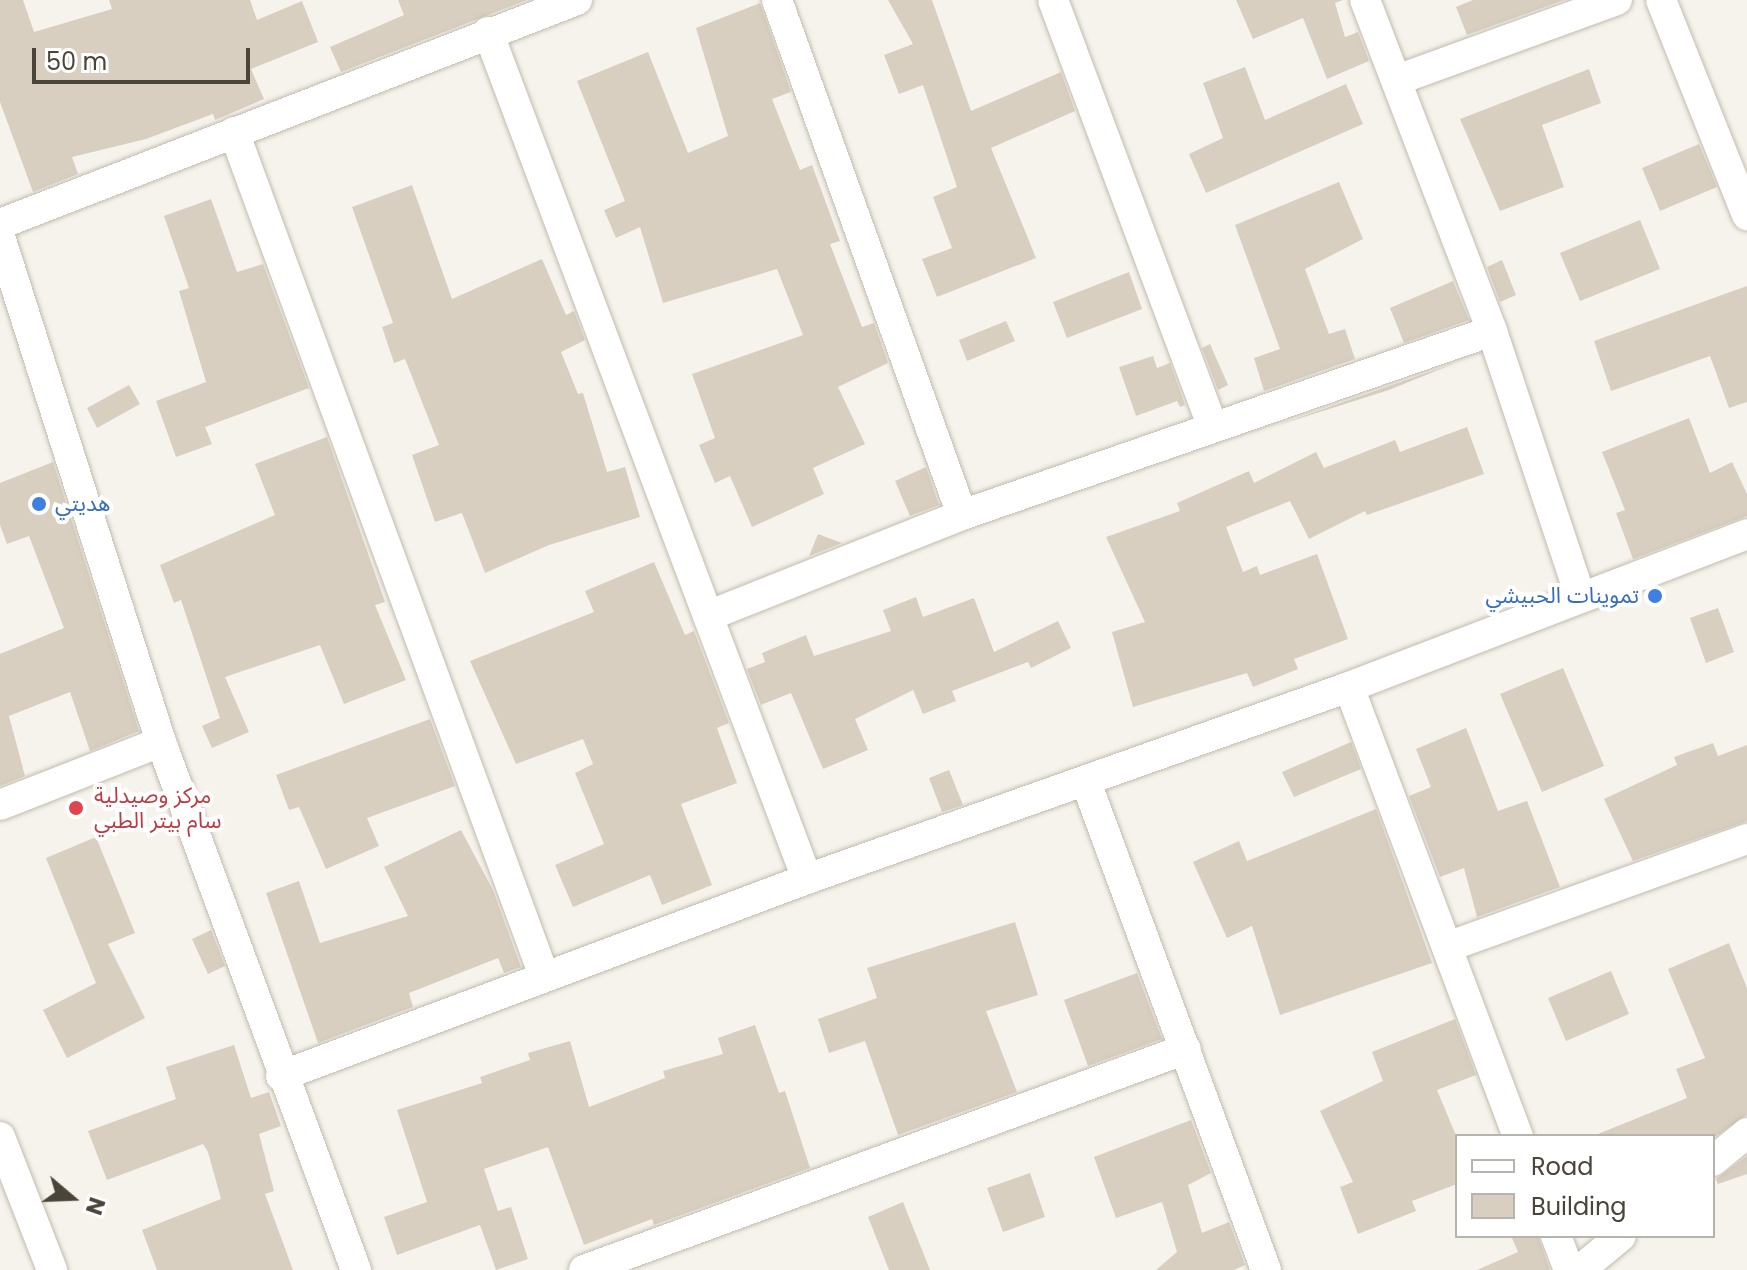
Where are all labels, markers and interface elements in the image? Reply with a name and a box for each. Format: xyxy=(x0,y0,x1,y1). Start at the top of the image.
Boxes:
scale bar xyxy=(36,32,254,82)
text: 50 m xyxy=(46,45,107,78)
place label: هديتي xyxy=(55,491,110,517)
marker: هديتي xyxy=(30,495,48,513)
place label: تموينات الحبيشي xyxy=(1485,583,1639,609)
marker: تموينات الحبيشي xyxy=(1646,587,1664,605)
place label: مركز وصيدلية سام بيتر الطبي xyxy=(94,782,221,834)
marker: مركز وصيدلية سام بيتر الطبي xyxy=(65,797,87,819)
legend xyxy=(1455,1134,1715,1238)
text: Road xyxy=(1531,1150,1593,1183)
north arrow xyxy=(32,1158,112,1238)
text: Building xyxy=(1531,1190,1627,1223)
text: N xyxy=(78,1193,113,1219)

